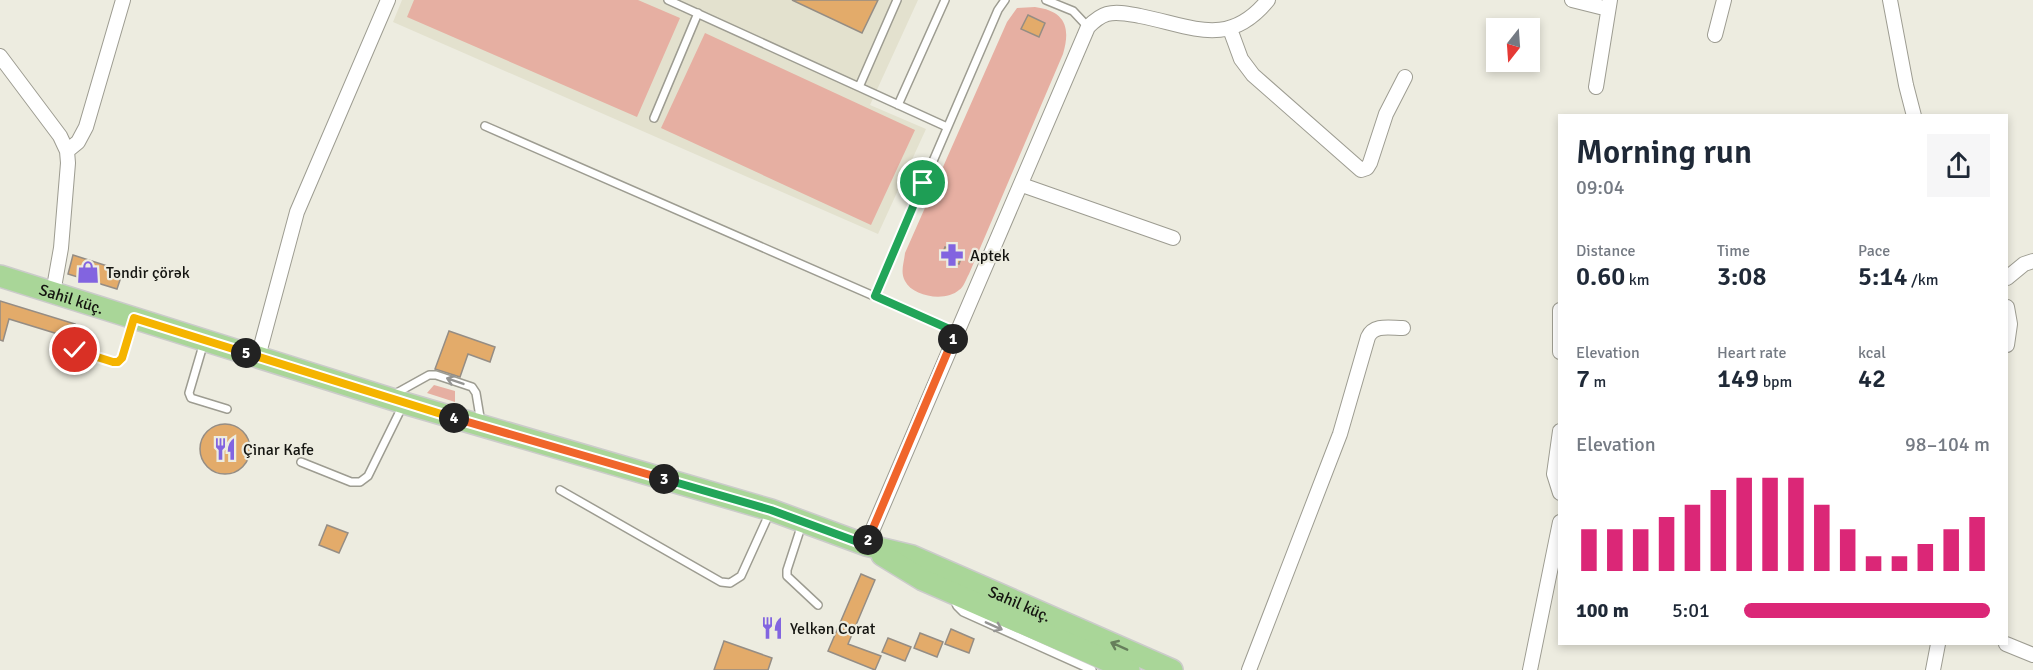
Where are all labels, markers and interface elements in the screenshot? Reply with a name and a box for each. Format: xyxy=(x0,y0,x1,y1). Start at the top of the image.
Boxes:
north arrow xyxy=(1486,18,1540,72)
map controls xyxy=(1486,18,1540,72)
text: Morning run xyxy=(1576,132,1752,173)
button: share xyxy=(1927,134,1990,197)
pin xyxy=(897,157,948,208)
icon: arrive xyxy=(906,166,939,199)
text: 09:04 xyxy=(1576,175,1625,200)
text: Distance xyxy=(1576,241,1636,261)
text: Time xyxy=(1717,241,1750,261)
text: Pace xyxy=(1858,241,1890,261)
pharmacy icon: Aptek xyxy=(939,242,965,268)
place label: Aptek xyxy=(970,246,1010,266)
shop icon: Təndir çörək xyxy=(75,259,101,285)
text: 0.60 xyxy=(1576,261,1625,293)
text: 3:08 xyxy=(1717,261,1766,293)
text: 5:14 xyxy=(1858,261,1907,293)
place label: Təndir çörək xyxy=(106,263,190,283)
text: km xyxy=(1625,270,1650,290)
text: /km xyxy=(1907,270,1939,290)
street label: Sahil küç. xyxy=(36,280,106,319)
pin xyxy=(49,324,100,375)
pin: 1 xyxy=(938,324,968,354)
text: 1 xyxy=(949,329,957,349)
icon: check xyxy=(58,333,91,366)
pin: 5 xyxy=(231,338,261,368)
text: 5 xyxy=(242,343,250,363)
text: Elevation xyxy=(1576,343,1640,363)
text: Heart rate xyxy=(1717,343,1786,363)
text: kcal xyxy=(1858,343,1886,363)
text: 7 xyxy=(1576,363,1590,395)
text: 149 xyxy=(1717,363,1759,395)
text: 42 xyxy=(1858,363,1886,395)
text: m xyxy=(1590,372,1606,392)
text: bpm xyxy=(1759,372,1792,392)
one-way arrow xyxy=(446,375,465,386)
pin: 4 xyxy=(439,403,469,433)
text: 4 xyxy=(450,408,458,428)
text: Elevation xyxy=(1576,432,1656,457)
text: 98–104 m xyxy=(1905,432,1990,457)
restaurant icon: Çinar Kafe xyxy=(212,436,238,462)
place label: Çinar Kafe xyxy=(243,440,314,460)
pin: 3 xyxy=(649,464,679,494)
text: 3 xyxy=(660,469,668,489)
pin: 2 xyxy=(853,525,883,555)
text: 2 xyxy=(864,530,872,550)
street label: Sahil küç. xyxy=(985,582,1054,627)
text: 100 m xyxy=(1576,598,1629,623)
text: 5:01 xyxy=(1672,598,1710,623)
restaurant icon: Yelkən Corat xyxy=(759,615,785,641)
place label: Yelkən Corat xyxy=(790,619,876,639)
one-way arrow xyxy=(984,621,1002,632)
one-way arrow xyxy=(1110,640,1128,652)

